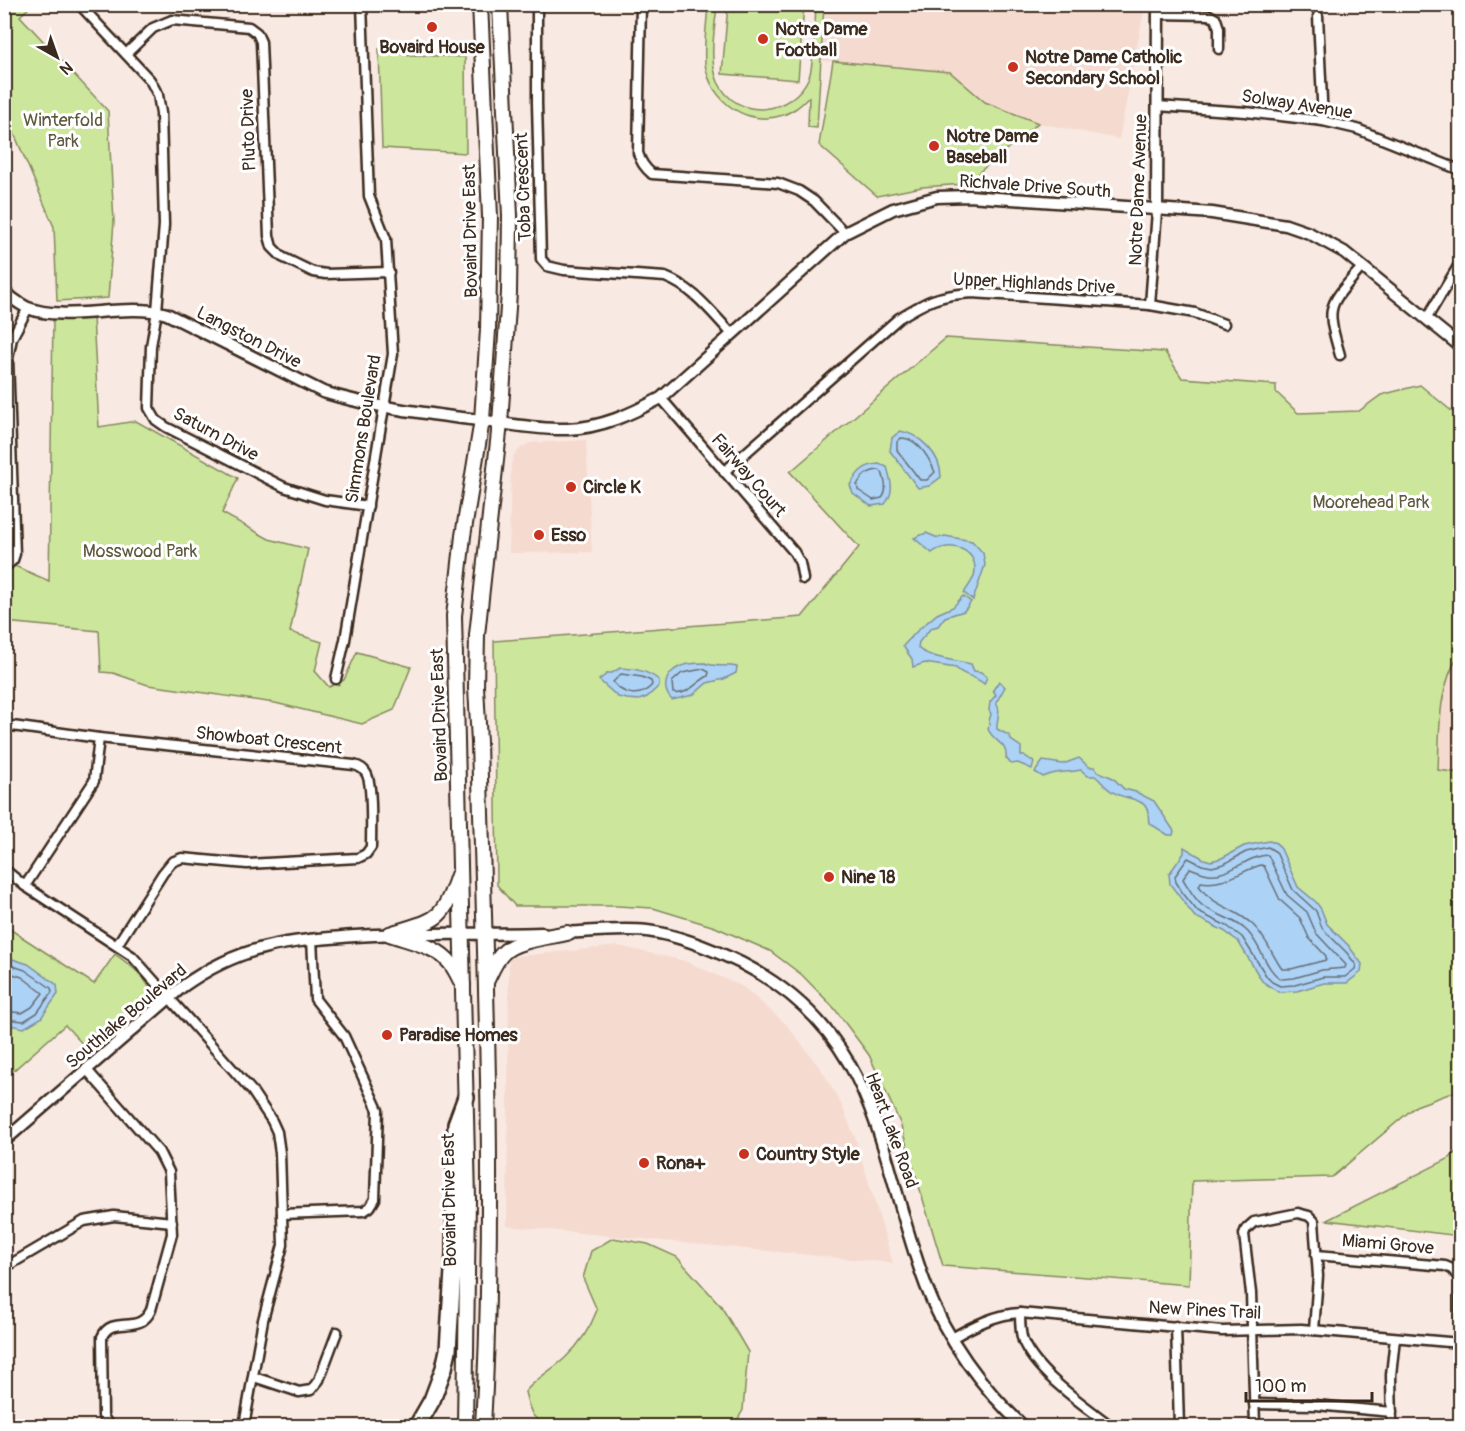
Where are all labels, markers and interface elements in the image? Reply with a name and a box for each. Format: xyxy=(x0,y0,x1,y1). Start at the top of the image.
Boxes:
place label: Notre Dame Football xyxy=(775,18,869,62)
marker: Bovaird House xyxy=(425,20,439,34)
north arrow xyxy=(27,27,87,87)
marker: Notre Dame Football xyxy=(756,32,770,46)
place label: Bovaird House xyxy=(379,36,486,59)
place label: Notre Dame Catholic Secondary School xyxy=(1025,46,1182,90)
text: N xyxy=(55,57,77,79)
marker: Notre Dame Catholic Secondary School xyxy=(1006,60,1020,74)
street label: Solway Avenue xyxy=(1240,84,1354,125)
street label: Pluto Drive xyxy=(236,88,261,172)
park label: Winterfold Park xyxy=(23,109,103,153)
street label: Notre Dame Avenue xyxy=(1124,114,1153,266)
place label: Notre Dame Baseball xyxy=(946,125,1040,169)
street label: Toba Crescent xyxy=(510,131,537,242)
marker: Notre Dame Baseball xyxy=(927,139,941,153)
street label: Bovaird Drive East xyxy=(458,163,483,298)
street label: Richvale Drive South xyxy=(958,170,1112,203)
street label: Upper Highlands Drive xyxy=(953,268,1116,299)
street label: Langston Drive xyxy=(193,301,305,374)
street label: Simmons Boulevard xyxy=(340,353,387,505)
street label: Saturn Drive xyxy=(169,402,263,467)
street label: Fairway Court xyxy=(706,429,792,522)
place label: Circle K xyxy=(583,476,641,499)
marker: Circle K xyxy=(564,480,578,494)
park label: Moorehead Park xyxy=(1312,491,1430,514)
place label: Esso xyxy=(551,524,586,547)
marker: Esso xyxy=(532,528,546,542)
park label: Mosswood Park xyxy=(83,540,198,563)
street label: Bovaird Drive East xyxy=(426,647,453,782)
street label: Showboat Crescent xyxy=(195,721,344,760)
place label: Nine 18 xyxy=(841,866,895,889)
marker: Nine 18 xyxy=(822,870,836,884)
street label: Southlake Boulevard xyxy=(61,959,192,1074)
place label: Paradise Homes xyxy=(399,1024,519,1047)
marker: Paradise Homes xyxy=(380,1028,394,1042)
street label: Heart Lake Road xyxy=(860,1069,923,1191)
street label: Bovaird Drive East xyxy=(437,1132,462,1267)
place label: Country Style xyxy=(756,1143,861,1166)
marker: Country Style xyxy=(737,1147,751,1161)
place label: Rona+ xyxy=(656,1152,706,1175)
marker: Rona+ xyxy=(637,1156,651,1170)
street label: Miami Grove xyxy=(1341,1229,1435,1260)
street label: New Pines Trail xyxy=(1148,1296,1262,1325)
scale bar xyxy=(1246,1365,1372,1403)
text: 100 m xyxy=(1255,1375,1307,1398)

